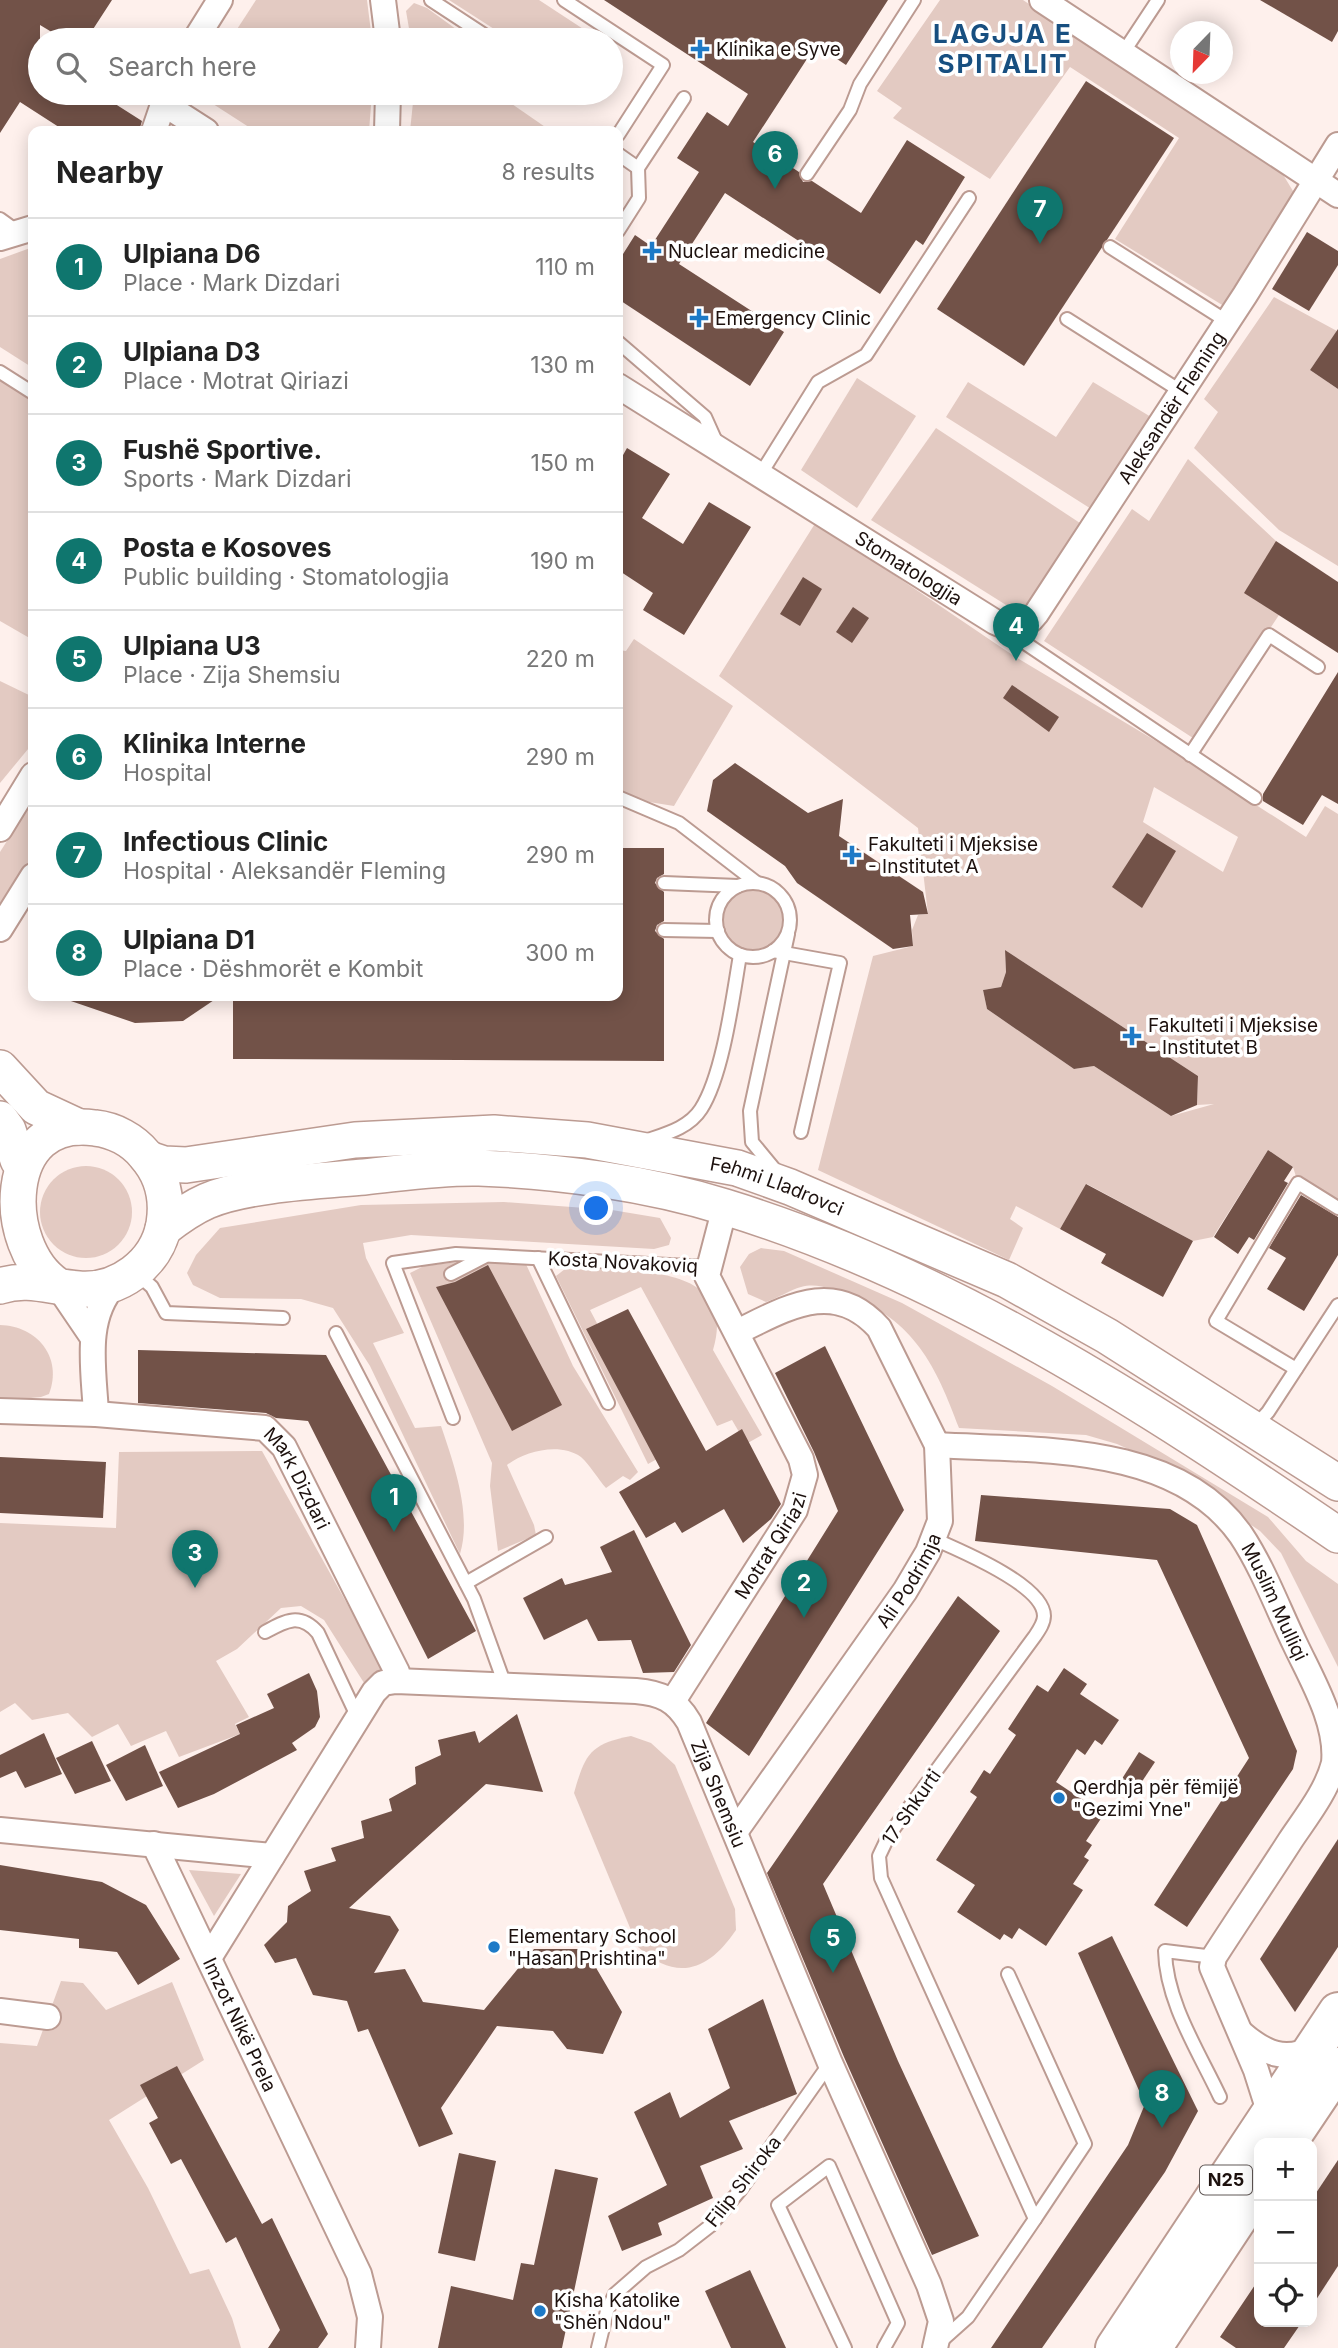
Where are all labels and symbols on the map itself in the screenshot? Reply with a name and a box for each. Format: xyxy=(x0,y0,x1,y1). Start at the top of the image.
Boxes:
district label: LAGJJA E SPITALIT xyxy=(933,18,1073,79)
north arrow xyxy=(1170,21,1233,84)
place label: Klinika e Syve xyxy=(716,38,841,61)
marker: Klinika e Syve xyxy=(690,39,710,59)
pin: 6 xyxy=(752,131,798,189)
pin: 7 xyxy=(1017,186,1063,244)
place label: Nuclear medicine xyxy=(668,240,825,263)
marker: Nuclear medicine xyxy=(642,241,662,261)
place label: Emergency Clinic xyxy=(715,307,871,330)
marker: Emergency Clinic xyxy=(689,308,709,328)
street label: Aleksandër Fleming xyxy=(1114,327,1230,488)
street label: Stomatologjia xyxy=(851,526,966,611)
pin: 4 xyxy=(993,603,1039,661)
place label: Fakulteti i Mjeksise - Institutet A xyxy=(868,833,1038,878)
marker: Fakulteti i Mjeksise - Institutet A xyxy=(842,845,862,865)
place label: Fakulteti i Mjeksise - Institutet B xyxy=(1148,1014,1318,1059)
marker: Fakulteti i Mjeksise - Institutet B xyxy=(1122,1026,1142,1046)
street label: Fehmi Lladrovci xyxy=(708,1152,847,1221)
your location xyxy=(579,1191,613,1225)
street label: Kosta Novakoviq xyxy=(547,1247,699,1278)
street label: Mark Dizdari xyxy=(259,1423,334,1533)
pin: 1 xyxy=(371,1474,417,1532)
street label: Motrat Qiriazi xyxy=(730,1490,811,1603)
pin: 3 xyxy=(172,1530,218,1588)
street label: Ali Podrimja xyxy=(872,1530,946,1632)
street label: Muslim Mulliqi xyxy=(1236,1539,1312,1665)
pin: 2 xyxy=(781,1560,827,1618)
street label: Zija Shemsiu xyxy=(686,1737,751,1851)
street label: 17 Shkurti xyxy=(877,1765,946,1850)
place label: Qerdhja për fëmijë "Gezimi Yne" xyxy=(1073,1776,1239,1821)
marker: Qerdhja për fëmijë "Gezimi Yne" xyxy=(1051,1790,1067,1806)
pin: 5 xyxy=(810,1915,856,1973)
place label: Elementary School "Hasan Prishtina" xyxy=(508,1925,676,1970)
marker: Elementary School "Hasan Prishtina" xyxy=(486,1939,502,1955)
street label: Imzot Nikë Prela xyxy=(198,1954,281,2095)
pin: 8 xyxy=(1139,2070,1185,2128)
street label: Filip Shiroka xyxy=(701,2131,786,2231)
road number: N25 xyxy=(1200,2166,1252,2194)
place label: Kisha Katolike "Shën Ndou" xyxy=(554,2289,680,2334)
marker: Kisha Katolike "Shën Ndou" xyxy=(532,2303,548,2319)

